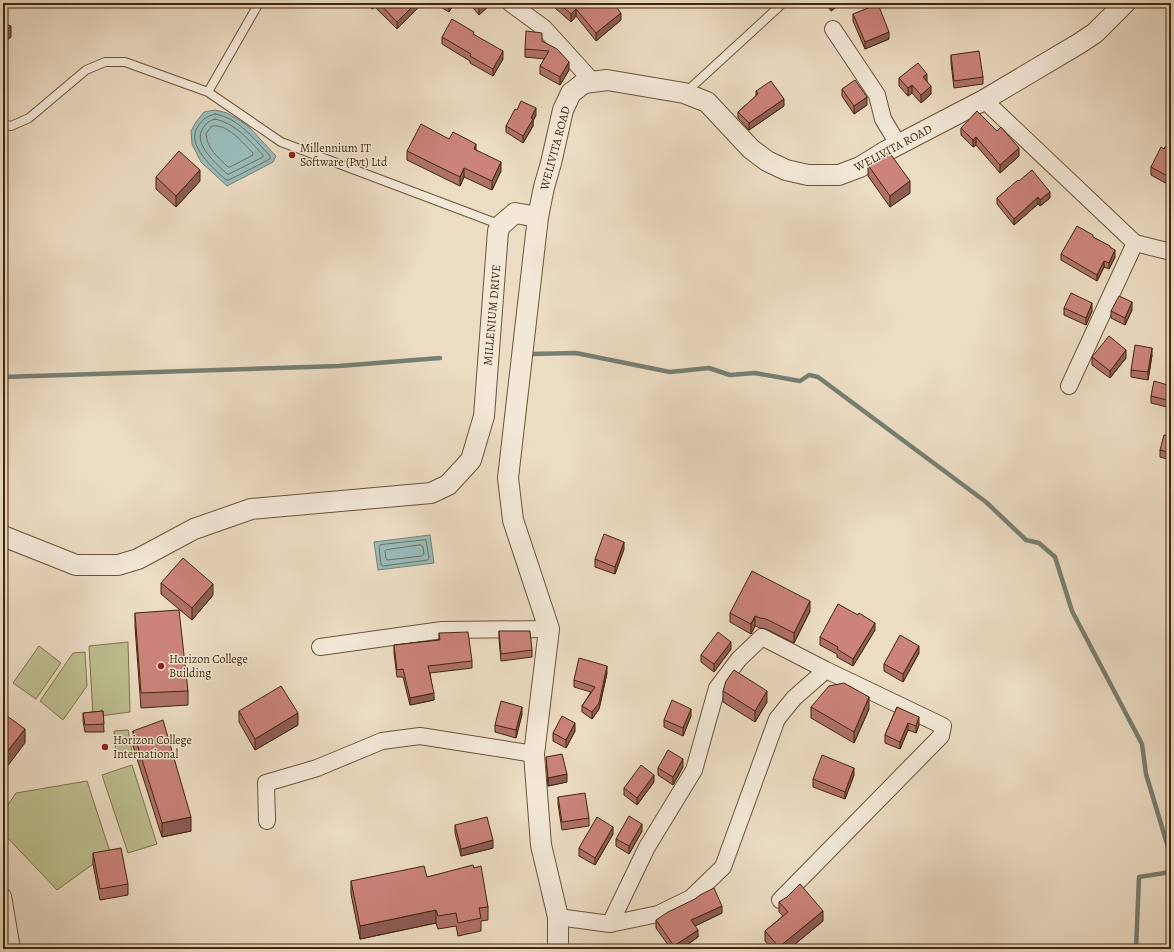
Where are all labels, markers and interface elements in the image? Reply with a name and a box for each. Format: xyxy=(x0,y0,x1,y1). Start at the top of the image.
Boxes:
street label: WELIVITA ROAD xyxy=(536,104,574,193)
street label: WELIVITA ROAD xyxy=(850,121,935,176)
place label: Millennium IT Software (Pvt) Ltd xyxy=(300,140,388,170)
marker: Millennium IT Software (Pvt) Ltd xyxy=(287,150,297,160)
street label: MILLENIUM DRIVE xyxy=(480,264,504,366)
place label: Horizon College Building xyxy=(169,651,248,681)
marker: Horizon College Building xyxy=(156,661,166,671)
place label: Horizon College International xyxy=(113,732,192,762)
marker: Horizon College International xyxy=(100,742,110,752)

